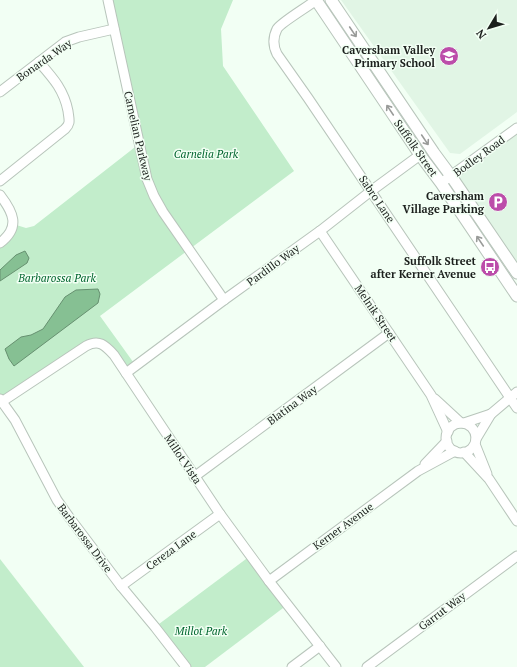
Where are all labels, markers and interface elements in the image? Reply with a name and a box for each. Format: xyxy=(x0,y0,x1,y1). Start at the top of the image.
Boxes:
north arrow xyxy=(469,8,509,48)
text: N xyxy=(473,26,489,42)
one-way arrow xyxy=(349,27,357,38)
street label: Bonarda Way xyxy=(14,36,75,84)
place label: Caversham Valley Primary School xyxy=(342,43,435,70)
school or university icon: Caversham Valley Primary School xyxy=(438,45,460,67)
street label: Carnelian Parkway xyxy=(121,90,155,183)
one-way arrow xyxy=(386,105,394,116)
street label: Suffolk Street xyxy=(391,117,441,179)
street label: Bodley Road xyxy=(450,133,508,179)
one-way arrow xyxy=(422,134,430,146)
park label: Carnelia Park xyxy=(174,147,239,161)
street label: Sabro Lane xyxy=(356,173,398,226)
place label: Caversham Village Parking xyxy=(403,189,485,216)
parking icon: Caversham Village Parking xyxy=(487,191,509,213)
one-way arrow xyxy=(476,235,484,246)
street label: Pardillo Way xyxy=(244,241,302,289)
place label: Suffolk Street after Kerner Avenue xyxy=(371,254,477,281)
bus stop icon: Suffolk Street after Kerner Avenue xyxy=(479,256,501,278)
park label: Barbarossa Park xyxy=(17,271,97,285)
street label: Melnik Street xyxy=(352,282,400,344)
street label: Blatina Way xyxy=(264,382,320,428)
street label: Millot Vista xyxy=(161,431,205,487)
street label: Kerner Avenue xyxy=(310,499,376,553)
street label: Barbarossa Drive xyxy=(55,501,116,575)
street label: Cereza Lane xyxy=(143,527,199,573)
street label: Garrut Way xyxy=(416,589,469,633)
park label: Millot Park xyxy=(174,624,228,638)

